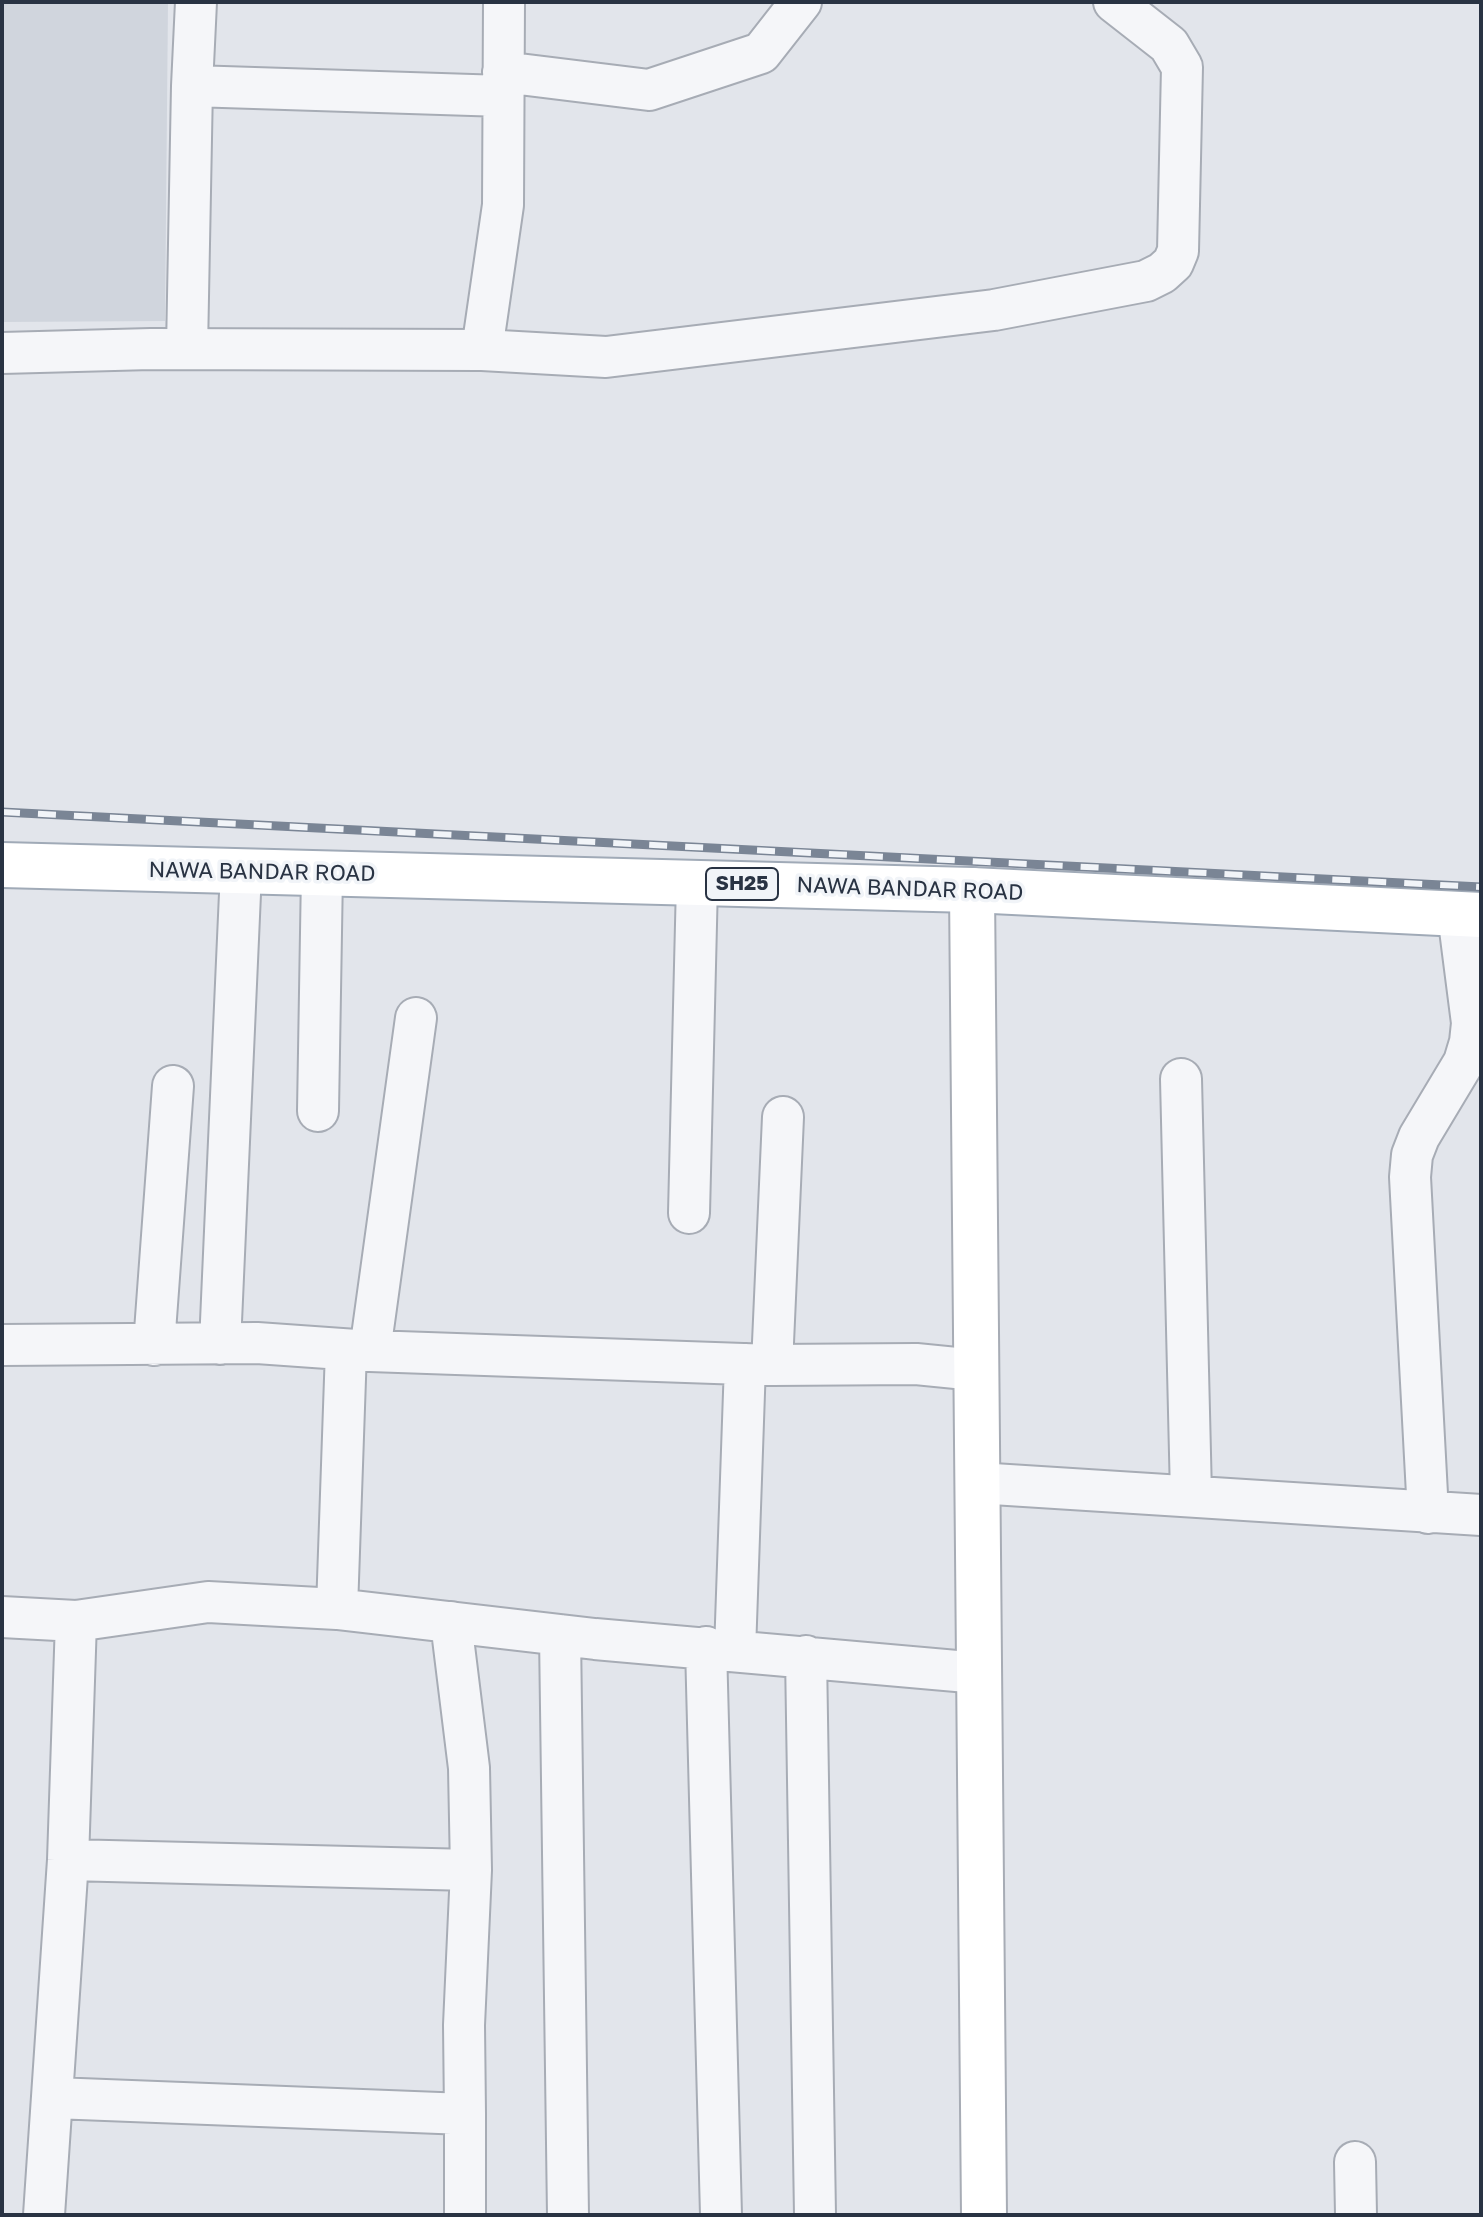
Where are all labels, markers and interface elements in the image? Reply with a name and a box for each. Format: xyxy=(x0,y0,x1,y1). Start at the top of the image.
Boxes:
street label: NAWA BANDAR ROAD xyxy=(148,857,376,887)
road number: SH25 xyxy=(706,868,778,900)
street label: NAWA BANDAR ROAD xyxy=(796,872,1024,906)

